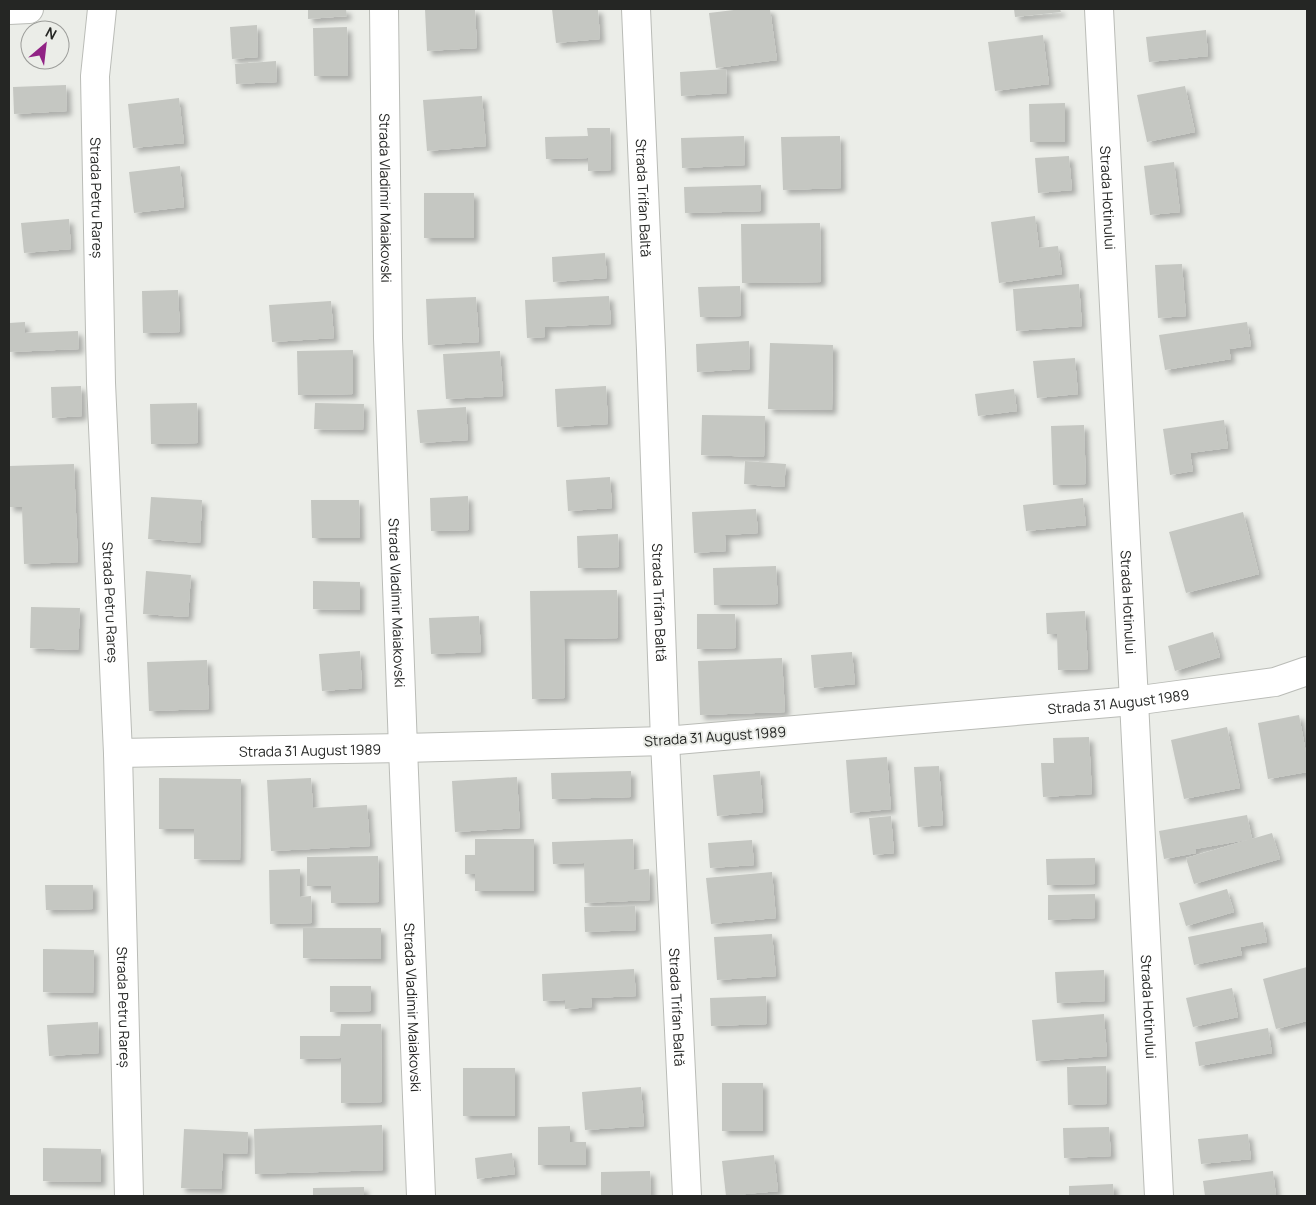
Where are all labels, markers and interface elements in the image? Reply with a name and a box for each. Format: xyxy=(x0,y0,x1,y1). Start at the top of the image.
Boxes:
north arrow xyxy=(20,20,70,70)
text: N xyxy=(42,22,60,44)
street label: Strada Vladimir Maiakovski xyxy=(376,113,397,283)
street label: Strada Petru Rareș xyxy=(87,137,108,258)
street label: Strada Trifan Baltă xyxy=(632,138,656,257)
street label: Strada Hotinului xyxy=(1096,145,1121,250)
street label: Strada Vladimir Maiakovski xyxy=(385,518,410,688)
street label: Strada Petru Rareș xyxy=(99,541,123,663)
street label: Strada Trifan Baltă xyxy=(648,543,672,662)
street label: Strada Hotinului xyxy=(1117,550,1141,655)
street label: Strada 31 August 1989 xyxy=(1047,684,1190,718)
street label: Strada 31 August 1989 xyxy=(643,722,787,750)
street label: Strada 31 August 1989 xyxy=(239,739,381,760)
street label: Strada Vladimir Maiakovski xyxy=(401,922,426,1093)
street label: Strada Petru Rareș xyxy=(113,946,135,1068)
street label: Strada Trifan Baltă xyxy=(666,948,690,1067)
street label: Strada Hotinului xyxy=(1137,954,1162,1059)

